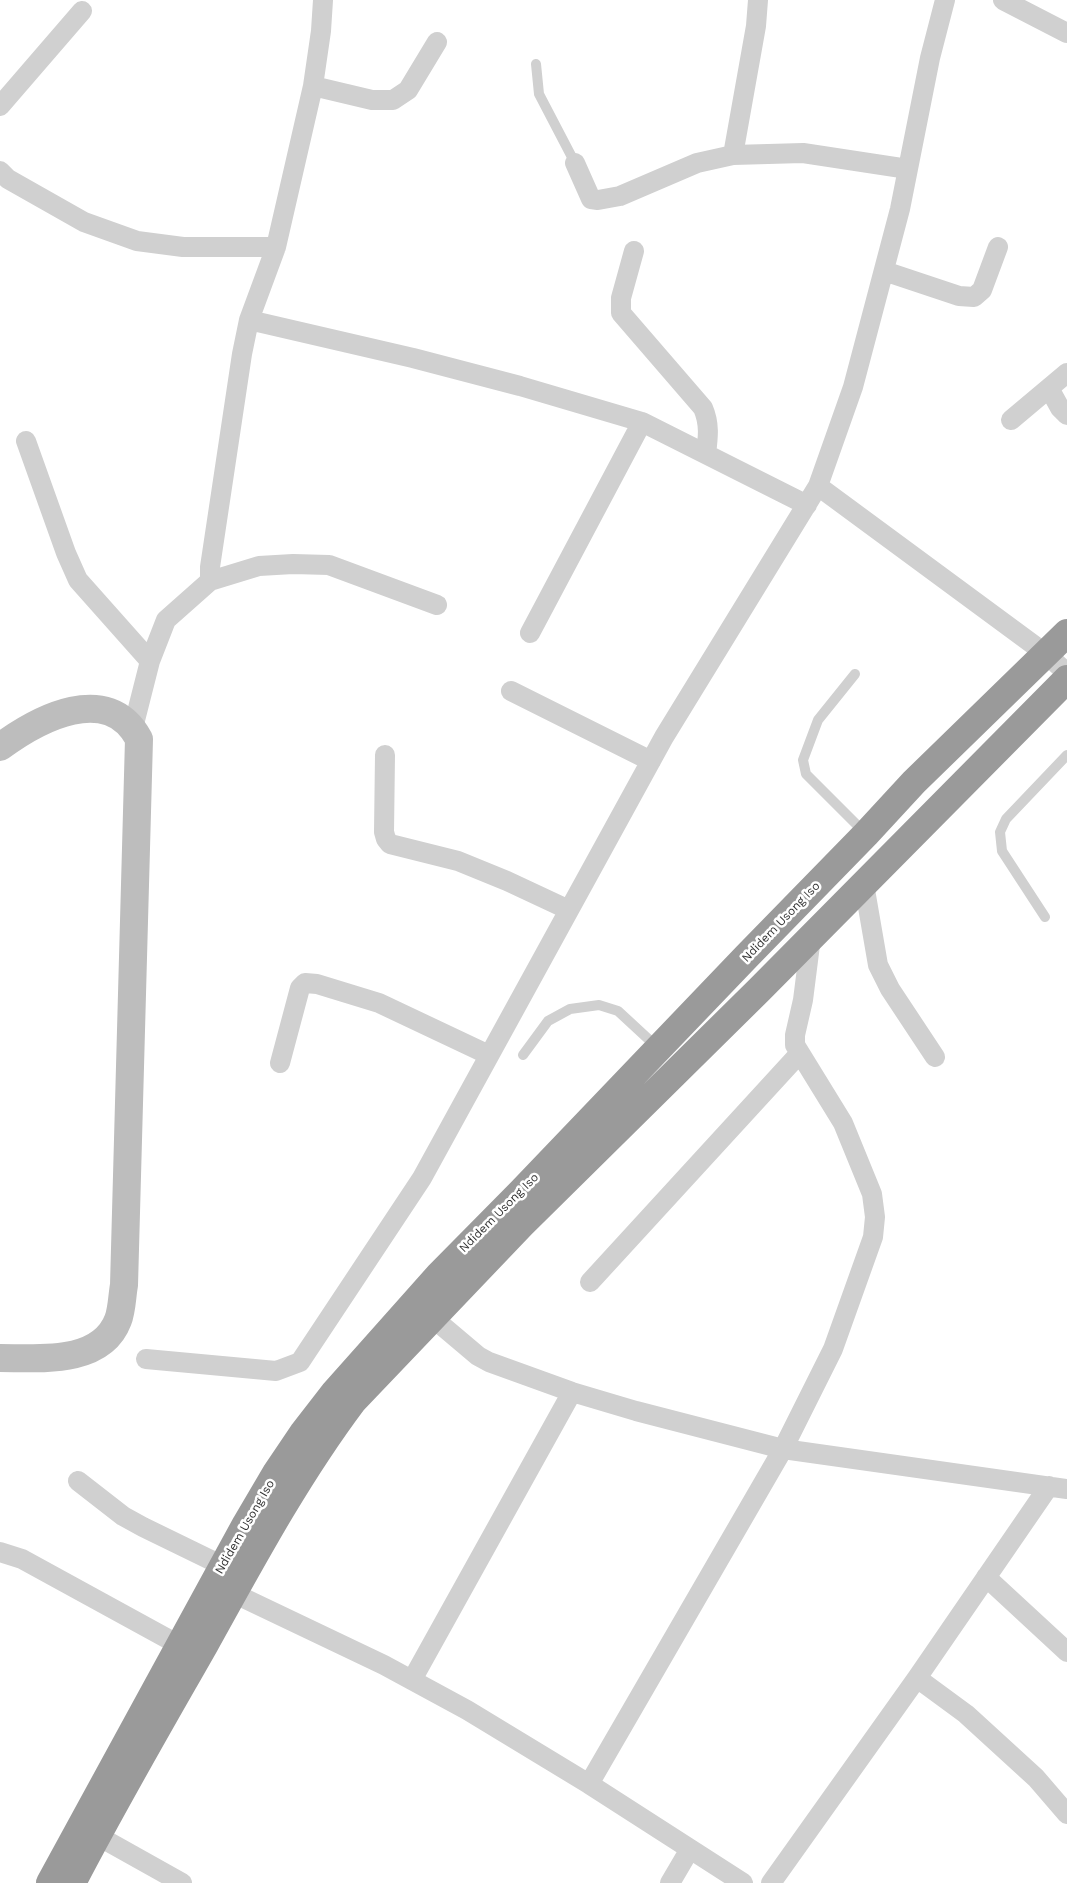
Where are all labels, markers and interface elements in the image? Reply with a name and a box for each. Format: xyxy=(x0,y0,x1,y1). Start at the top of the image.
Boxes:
street label: Ndidem Usong Iso xyxy=(739,879,823,965)
street label: Ndidem Usong Iso xyxy=(456,1170,542,1256)
street label: Ndidem Usong Iso xyxy=(212,1477,278,1577)

